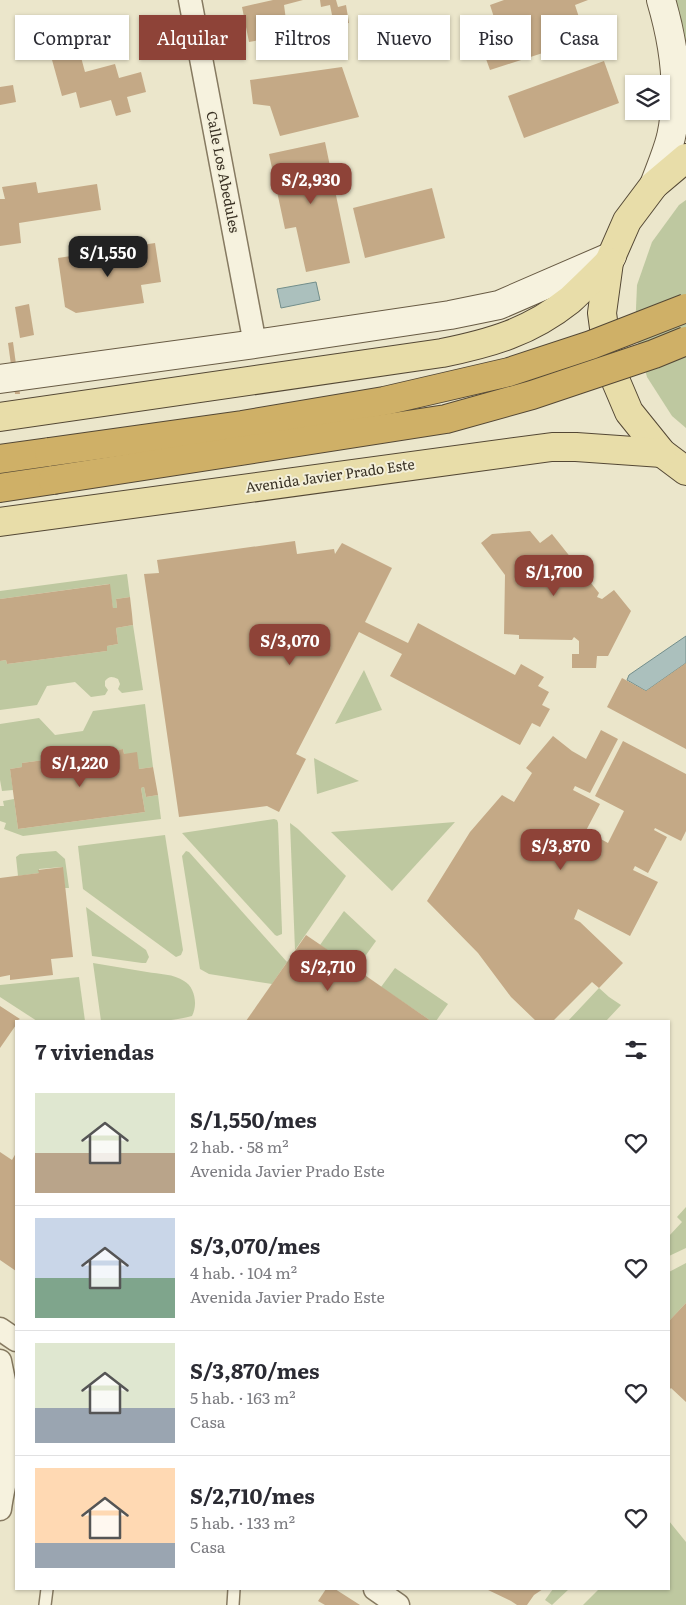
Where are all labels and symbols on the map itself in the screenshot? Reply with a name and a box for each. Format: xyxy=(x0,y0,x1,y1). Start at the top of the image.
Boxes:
street label: Calle Los Abedules xyxy=(202,109,246,234)
pin: S/2,930 xyxy=(265,162,357,205)
pin: S/1,550 xyxy=(62,236,154,278)
street label: Avenida Javier Prado Este xyxy=(244,453,416,497)
pin: S/1,700 xyxy=(508,554,600,597)
pin: S/3,070 xyxy=(244,624,336,666)
pin: S/1,220 xyxy=(34,746,126,788)
pin: S/3,870 xyxy=(515,828,607,871)
pin: S/2,710 xyxy=(282,950,374,992)

